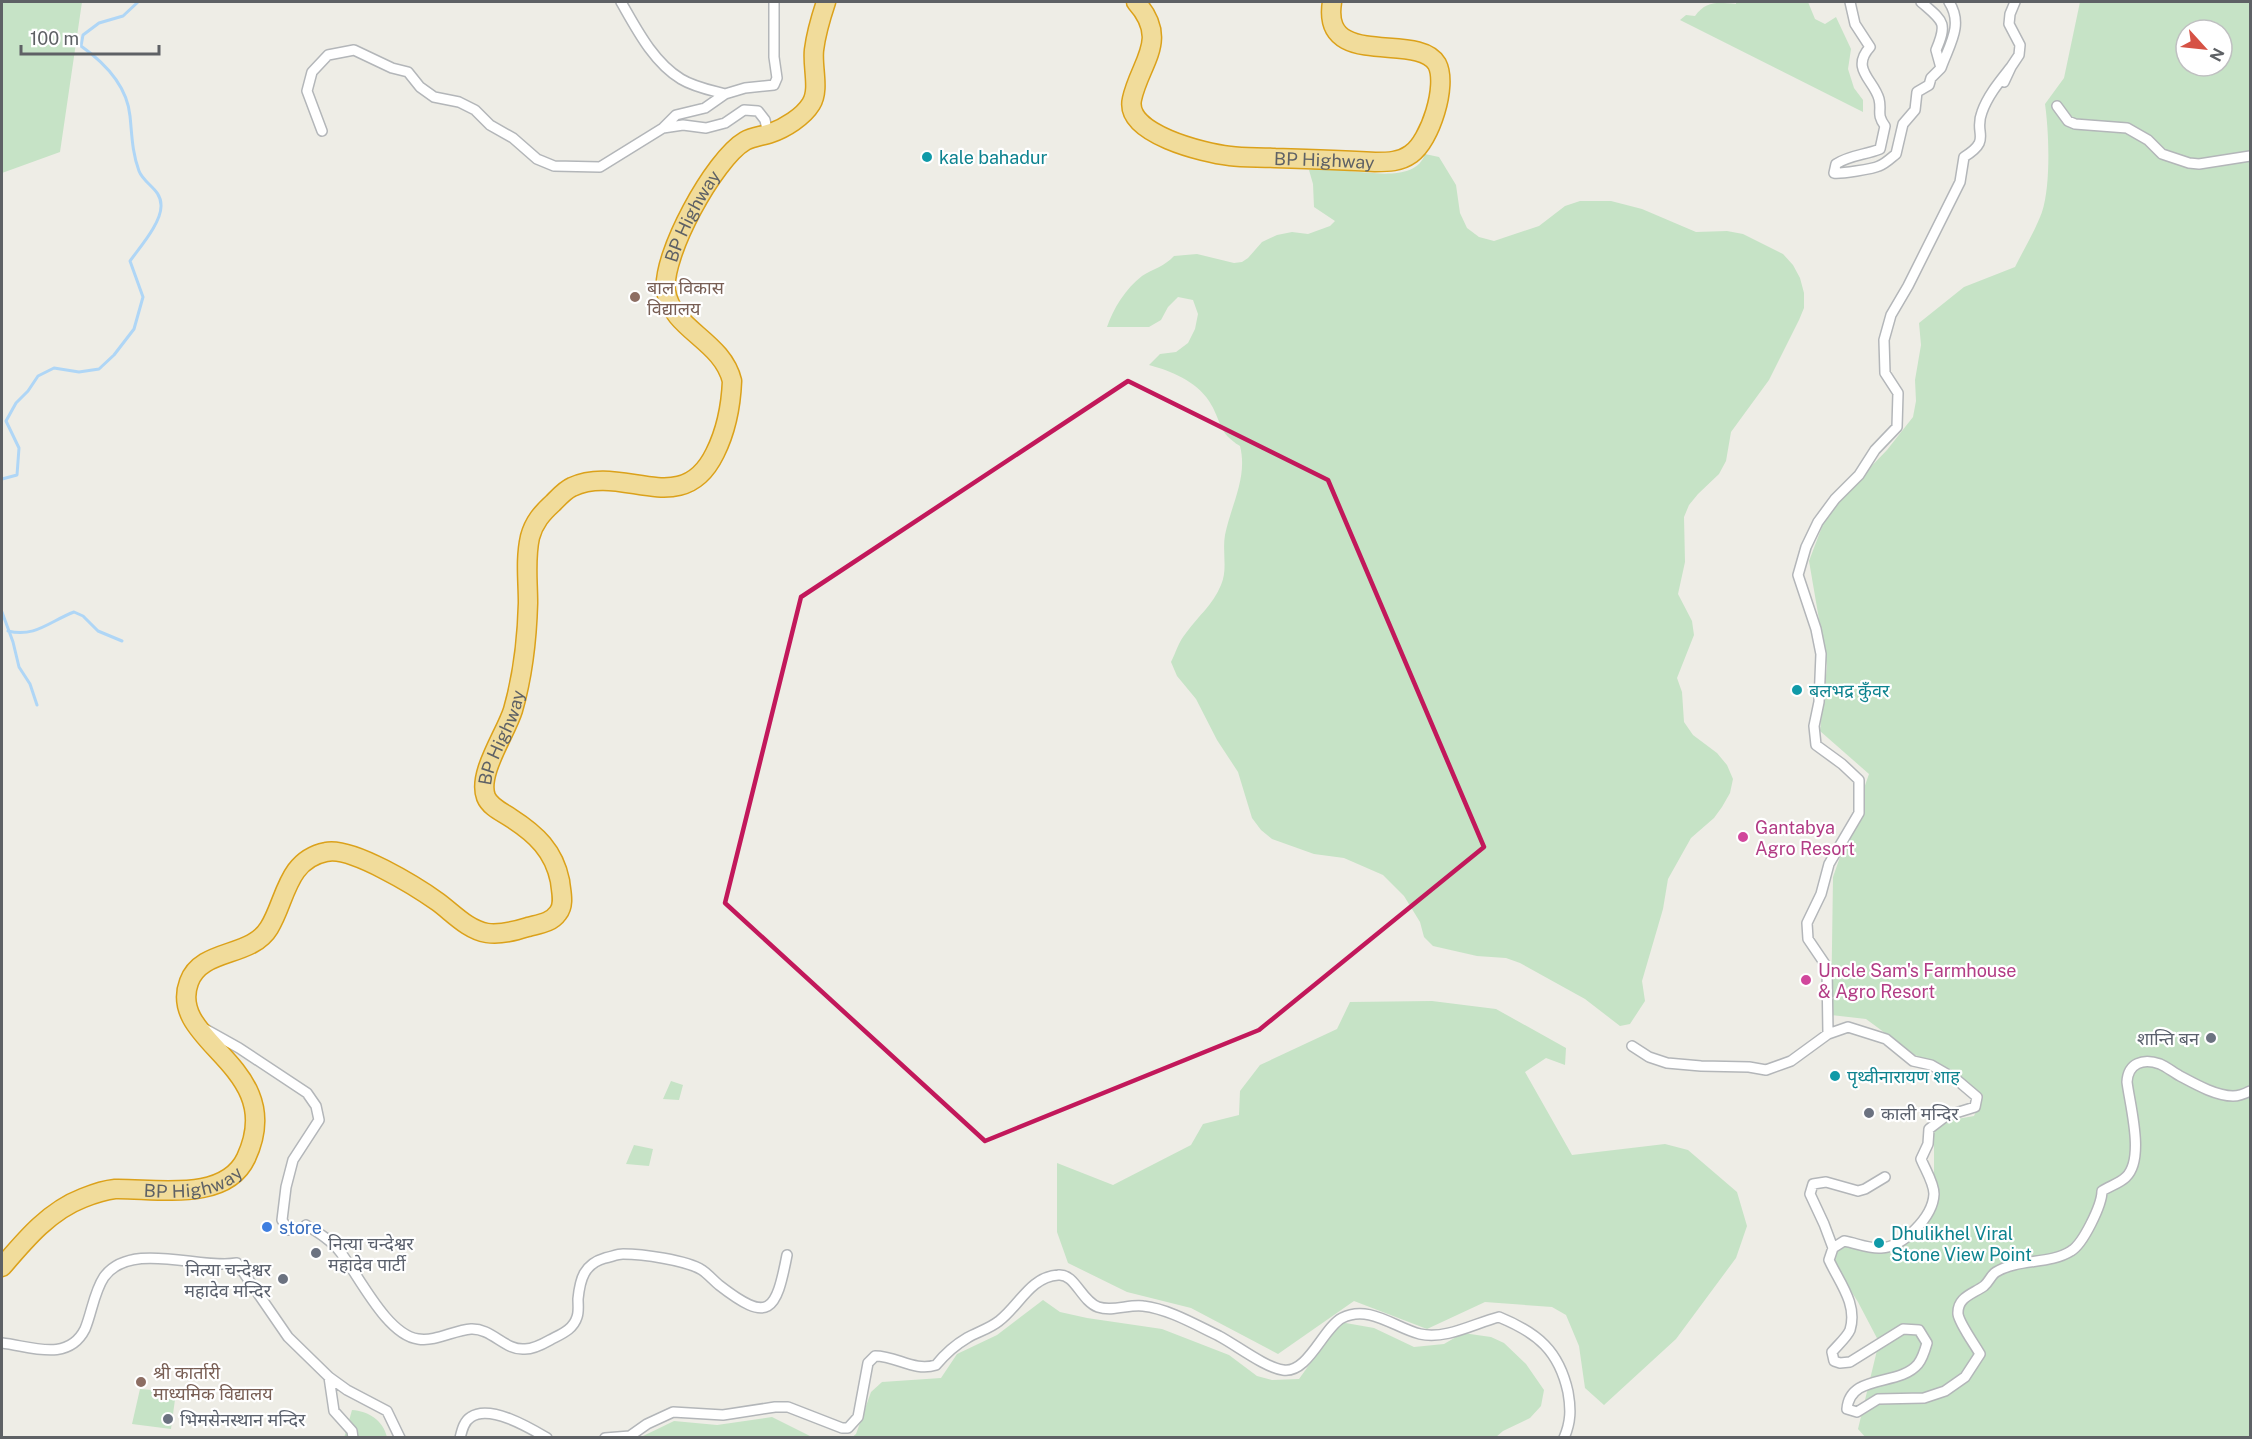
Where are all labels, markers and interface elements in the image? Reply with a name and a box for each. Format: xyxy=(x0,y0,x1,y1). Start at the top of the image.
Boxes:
scale bar xyxy=(21,18,159,56)
north arrow xyxy=(2174,18,2234,78)
text: 100 m xyxy=(30,28,79,49)
text: N xyxy=(2206,45,2228,64)
place label: kale bahadur xyxy=(939,147,1048,168)
street label: BP Highway xyxy=(1274,147,1376,172)
marker: kale bahadur xyxy=(920,150,934,164)
street label: BP Highway xyxy=(660,165,724,265)
place label: बाल विकास विद्यालय xyxy=(647,277,725,319)
marker: बाल विकास विद्यालय xyxy=(628,290,642,304)
place label: बलभद्र कुँवर xyxy=(1809,680,1890,703)
marker: बलभद्र कुँवर xyxy=(1790,683,1804,697)
street label: BP Highway xyxy=(474,688,528,787)
place label: Gantabya Agro Resort xyxy=(1755,817,1855,859)
marker: Gantabya Agro Resort xyxy=(1736,830,1750,844)
place label: Uncle Sam's Farmhouse & Agro Resort xyxy=(1818,960,2017,1002)
marker: Uncle Sam's Farmhouse & Agro Resort xyxy=(1799,973,1813,987)
place label: शान्ति बन xyxy=(2137,1028,2200,1049)
marker: शान्ति बन xyxy=(2204,1031,2218,1045)
place label: पृथ्वीनारायण शाह xyxy=(1847,1066,1960,1089)
marker: पृथ्वीनारायण शाह xyxy=(1828,1069,1842,1083)
place label: काली मन्दिर xyxy=(1881,1103,1959,1124)
marker: काली मन्दिर xyxy=(1862,1106,1876,1120)
street label: BP Highway xyxy=(143,1161,247,1201)
place label: store xyxy=(279,1217,322,1238)
marker: store xyxy=(260,1220,274,1234)
place label: Dhulikhel Viral Stone View Point xyxy=(1891,1223,2032,1265)
place label: नित्या चन्देश्वर महादेव पार्टी xyxy=(328,1233,414,1275)
marker: Dhulikhel Viral Stone View Point xyxy=(1872,1236,1886,1250)
marker: नित्या चन्देश्वर महादेव पार्टी xyxy=(309,1246,323,1260)
place label: नित्या चन्देश्वर महादेव मन्दिर xyxy=(184,1259,272,1301)
marker: नित्या चन्देश्वर महादेव मन्दिर xyxy=(276,1272,290,1286)
place label: श्री कार्तारी माध्यमिक विद्यालय xyxy=(153,1362,273,1404)
marker: श्री कार्तारी माध्यमिक विद्यालय xyxy=(134,1375,148,1389)
place label: भिमसेनस्थान मन्दिर xyxy=(180,1409,306,1430)
marker: भिमसेनस्थान मन्दिर xyxy=(161,1412,175,1426)

